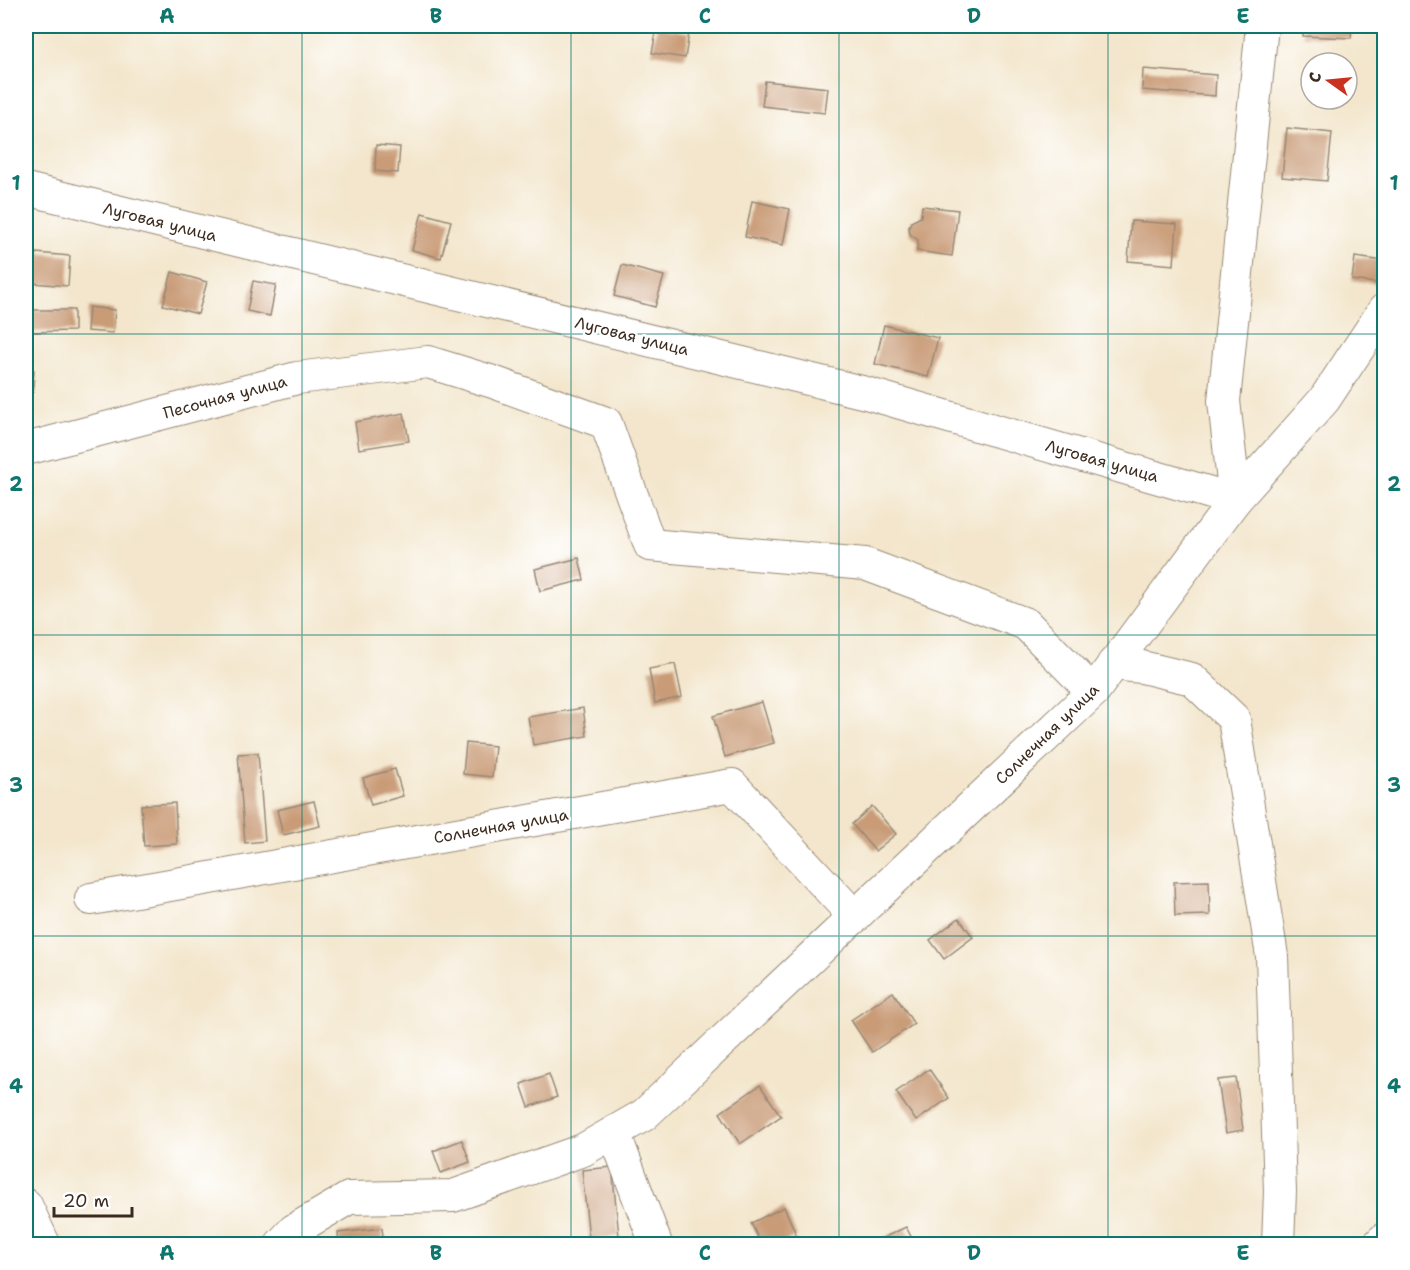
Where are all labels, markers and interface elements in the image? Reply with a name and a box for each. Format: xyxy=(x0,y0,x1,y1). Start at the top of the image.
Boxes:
text: A xyxy=(159,3,175,29)
text: B xyxy=(430,3,442,29)
text: C xyxy=(699,3,711,29)
text: D xyxy=(967,3,981,29)
text: E xyxy=(1236,3,1250,29)
north arrow xyxy=(1299,51,1359,111)
text: С xyxy=(1304,70,1326,85)
text: 1 xyxy=(11,170,21,196)
text: 1 xyxy=(1389,170,1399,196)
street label: Луговая улица xyxy=(101,198,219,246)
street label: Луговая улица xyxy=(573,312,691,360)
street label: Песочная улица xyxy=(161,370,289,424)
street label: Луговая улица xyxy=(1043,435,1161,487)
text: 2 xyxy=(9,471,23,497)
text: 2 xyxy=(1387,471,1401,497)
street label: Солнечная улица xyxy=(991,679,1103,789)
text: 3 xyxy=(9,772,23,798)
text: 3 xyxy=(1387,772,1401,798)
street label: Солнечная улица xyxy=(432,804,570,848)
text: 4 xyxy=(9,1073,23,1099)
text: 4 xyxy=(1387,1073,1401,1099)
scale bar xyxy=(54,1180,132,1218)
text: 20 m xyxy=(63,1189,109,1213)
text: A xyxy=(159,1240,175,1266)
text: B xyxy=(430,1240,442,1266)
text: C xyxy=(699,1240,711,1266)
text: D xyxy=(967,1240,981,1266)
text: E xyxy=(1236,1240,1250,1266)

